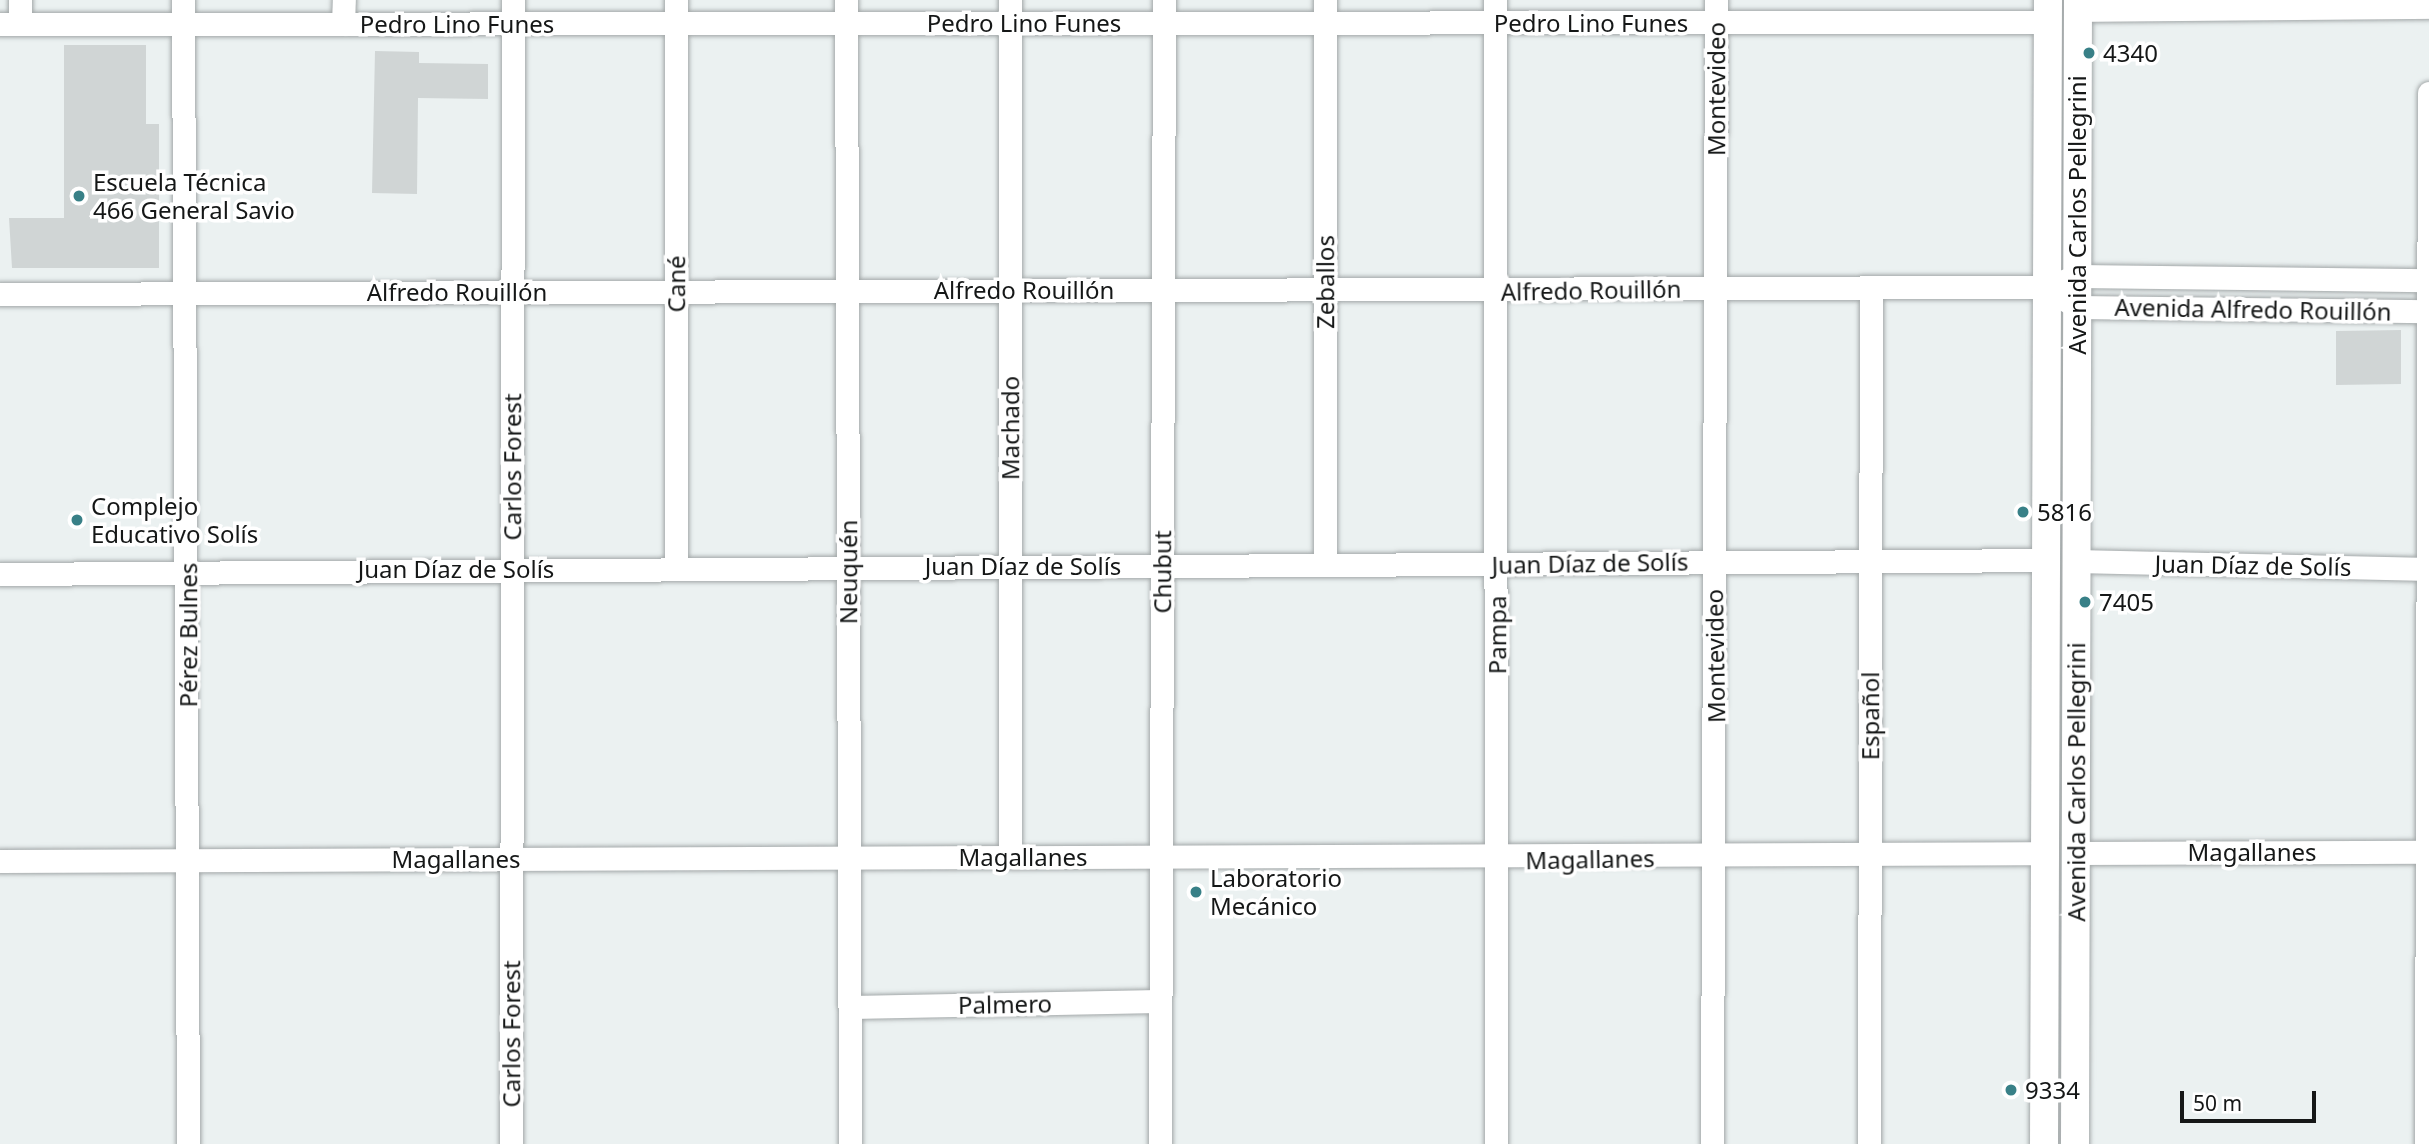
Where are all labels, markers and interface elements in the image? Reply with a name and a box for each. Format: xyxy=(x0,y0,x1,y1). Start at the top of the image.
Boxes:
street label: Pedro Lino Funes xyxy=(927,9,1121,37)
street label: Pedro Lino Funes xyxy=(1494,9,1688,37)
street label: Pedro Lino Funes xyxy=(360,10,554,38)
street label: Montevideo xyxy=(1702,22,1730,156)
place label: 4340 xyxy=(2103,39,2158,67)
marker: 4340 xyxy=(2081,45,2097,61)
street label: Avenida Carlos Pellegrini xyxy=(2063,75,2091,355)
place label: Escuela Técnica 466 General Savio xyxy=(93,168,295,224)
marker: Escuela Técnica 466 General Savio xyxy=(71,188,87,204)
street label: Zeballos xyxy=(1311,235,1339,329)
street label: Cané xyxy=(662,256,690,312)
street label: Alfredo Rouillón xyxy=(1501,274,1681,306)
street label: Alfredo Rouillón xyxy=(934,276,1114,304)
street label: Alfredo Rouillón xyxy=(367,278,547,306)
street label: Avenida Alfredo Rouillón xyxy=(2114,292,2392,326)
street label: Machado xyxy=(996,376,1024,480)
street label: Carlos Forest xyxy=(498,393,526,541)
place label: Complejo Educativo Solís xyxy=(91,492,258,548)
place label: 5816 xyxy=(2037,498,2092,526)
marker: 5816 xyxy=(2015,504,2031,520)
marker: Complejo Educativo Solís xyxy=(69,512,85,528)
street label: Neuquén xyxy=(834,520,862,624)
street label: Chubut xyxy=(1148,530,1176,614)
street label: Juan Díaz de Solís xyxy=(1491,547,1689,579)
street label: Juan Díaz de Solís xyxy=(2154,549,2352,581)
street label: Juan Díaz de Solís xyxy=(925,552,1121,580)
street label: Juan Díaz de Solís xyxy=(358,555,554,583)
street label: Pérez Bulnes xyxy=(174,563,202,707)
place label: 7405 xyxy=(2099,588,2154,616)
street label: Montevideo xyxy=(1699,589,1731,723)
marker: 7405 xyxy=(2077,594,2093,610)
street label: Pampa xyxy=(1483,596,1511,674)
street label: Avenida Carlos Pellegrini xyxy=(2062,642,2090,922)
street label: Español xyxy=(1856,672,1884,760)
street label: Magallanes xyxy=(2187,838,2317,866)
street label: Magallanes xyxy=(958,843,1088,871)
street label: Magallanes xyxy=(1525,843,1655,875)
street label: Magallanes xyxy=(391,845,521,873)
place label: Laboratorio Mecánico xyxy=(1210,864,1342,920)
marker: Laboratorio Mecánico xyxy=(1188,884,1204,900)
street label: Carlos Forest xyxy=(497,960,525,1108)
street label: Palmero xyxy=(958,989,1052,1019)
place label: 9334 xyxy=(2025,1076,2080,1104)
scale bar xyxy=(2184,1078,2320,1122)
marker: 9334 xyxy=(2003,1082,2019,1098)
text: 50 m xyxy=(2193,1089,2242,1117)

